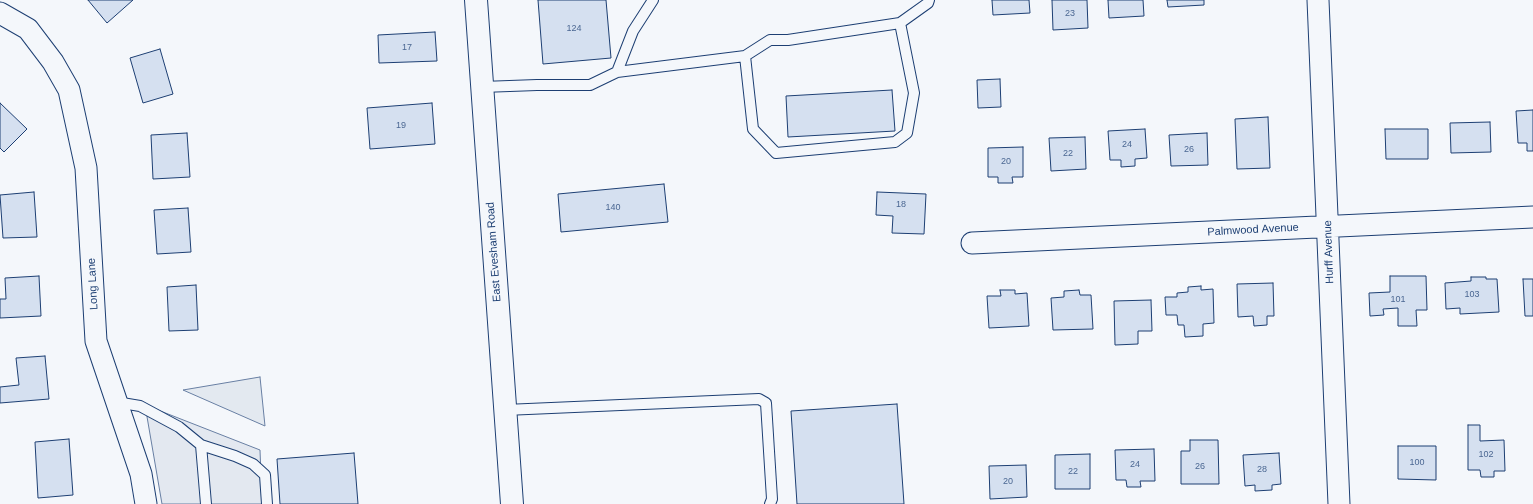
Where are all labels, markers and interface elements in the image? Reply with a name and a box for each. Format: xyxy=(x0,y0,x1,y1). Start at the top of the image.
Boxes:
house number: 23 xyxy=(1065,9,1075,19)
house number: 124 xyxy=(566,24,582,34)
house number: 17 xyxy=(402,43,412,53)
house number: 19 xyxy=(396,121,406,131)
house number: 24 xyxy=(1122,140,1132,150)
house number: 26 xyxy=(1184,145,1194,155)
house number: 22 xyxy=(1063,149,1073,159)
house number: 20 xyxy=(1001,157,1011,167)
house number: 18 xyxy=(896,200,906,210)
street label: East Evesham Road xyxy=(484,202,504,302)
house number: 140 xyxy=(605,203,621,213)
street label: Hurff Avenue xyxy=(1321,220,1337,284)
street label: Palmwood Avenue xyxy=(1207,221,1299,239)
street label: Long Lane xyxy=(85,258,101,310)
house number: 103 xyxy=(1464,290,1480,300)
house number: 101 xyxy=(1390,295,1406,305)
house number: 102 xyxy=(1478,450,1494,460)
house number: 100 xyxy=(1409,458,1425,468)
house number: 24 xyxy=(1130,460,1140,470)
house number: 26 xyxy=(1195,462,1205,472)
house number: 28 xyxy=(1257,465,1267,475)
house number: 22 xyxy=(1068,467,1078,477)
house number: 20 xyxy=(1003,477,1013,487)

